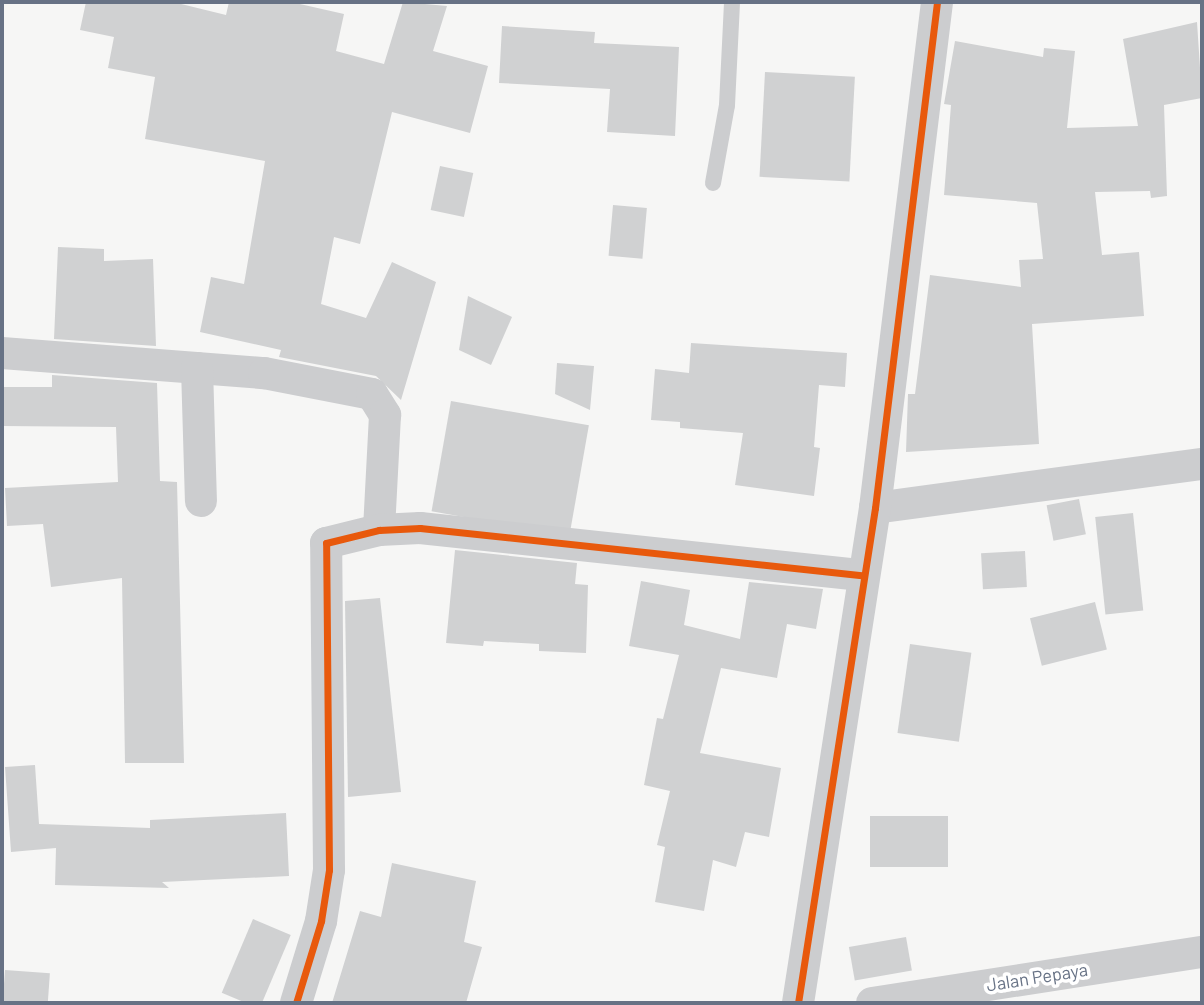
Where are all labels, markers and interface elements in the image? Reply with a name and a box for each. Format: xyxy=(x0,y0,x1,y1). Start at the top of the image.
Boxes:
street label: Jalan Pepaya xyxy=(985,958,1089,996)

